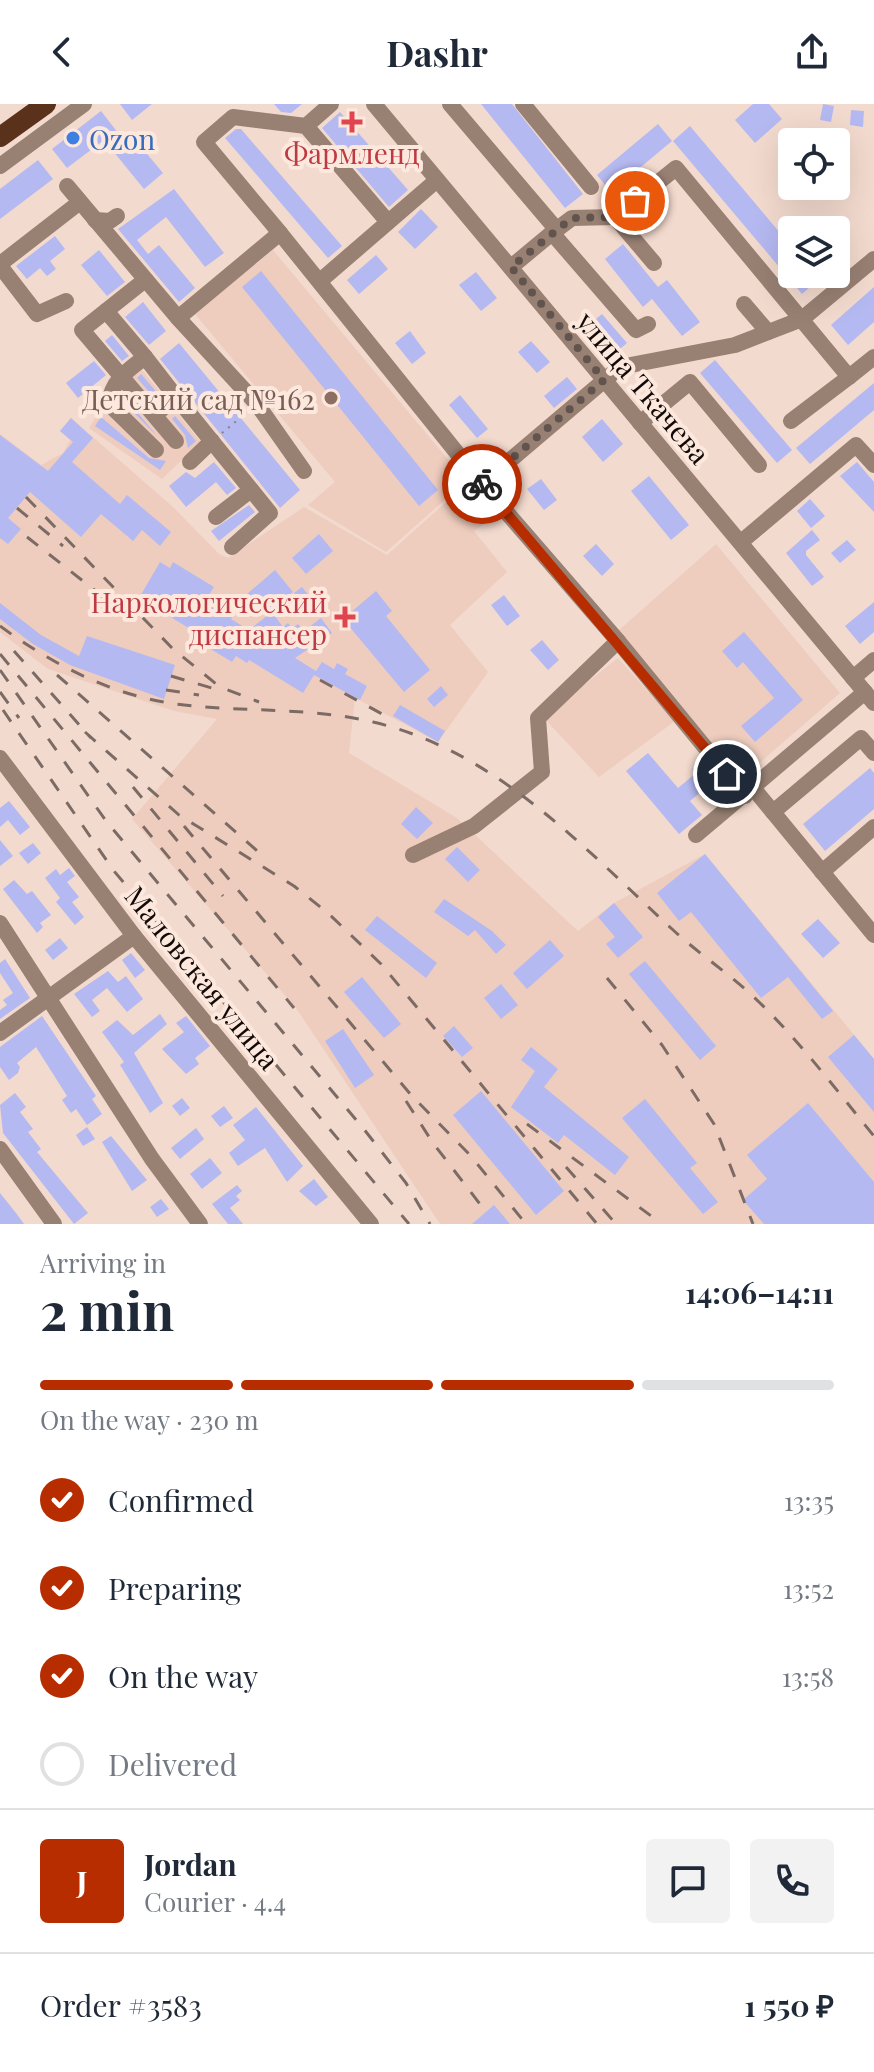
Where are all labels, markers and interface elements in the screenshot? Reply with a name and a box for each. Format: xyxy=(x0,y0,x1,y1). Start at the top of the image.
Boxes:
text: Dashr xyxy=(386,28,488,76)
icon: back xyxy=(40,30,84,74)
icon: share xyxy=(790,30,834,74)
marker: Фармленд xyxy=(343,113,361,131)
place label: Ozon xyxy=(89,120,155,157)
map controls xyxy=(778,128,850,288)
button: locate xyxy=(778,128,850,200)
marker: Ozon xyxy=(64,129,82,147)
place label: Фармленд xyxy=(284,134,420,171)
pin xyxy=(601,167,669,235)
icon: bag xyxy=(613,179,657,223)
button: layers xyxy=(778,216,850,288)
street label: улица Ткачева xyxy=(569,302,719,471)
place label: Детский сад №162 xyxy=(82,380,315,417)
marker: Детский сад №162 xyxy=(322,389,340,407)
courier xyxy=(442,444,522,524)
icon: bike xyxy=(460,462,504,506)
place label: Наркологический диспансер xyxy=(90,583,327,652)
marker: Наркологический диспансер xyxy=(334,606,356,628)
pin xyxy=(693,740,761,808)
icon: home xyxy=(705,752,749,796)
street label: Маловская улица xyxy=(118,878,288,1076)
text: Arriving in xyxy=(40,1245,166,1280)
text: 14:06–14:11 xyxy=(685,1272,834,1312)
text: 2 min xyxy=(40,1275,174,1344)
text: On the way · 230 m xyxy=(40,1402,259,1437)
icon: check xyxy=(40,1478,84,1522)
text: Confirmed xyxy=(108,1480,254,1520)
text: 13:35 xyxy=(784,1483,834,1518)
icon: check xyxy=(40,1566,84,1610)
text: Preparing xyxy=(108,1568,241,1608)
text: 13:52 xyxy=(783,1571,834,1606)
icon: check xyxy=(40,1654,84,1698)
text: On the way xyxy=(108,1656,258,1696)
text: 13:58 xyxy=(782,1659,834,1694)
text: Delivered xyxy=(108,1744,237,1784)
button: chat xyxy=(646,1839,730,1923)
button: phone xyxy=(750,1839,834,1923)
text: Jordan xyxy=(144,1844,237,1884)
text: J xyxy=(77,1861,87,1901)
text: Courier · 4.4 xyxy=(144,1884,286,1919)
text: Order #3583 xyxy=(40,1985,202,2025)
text: 1 550 ₽ xyxy=(744,1985,834,2025)

